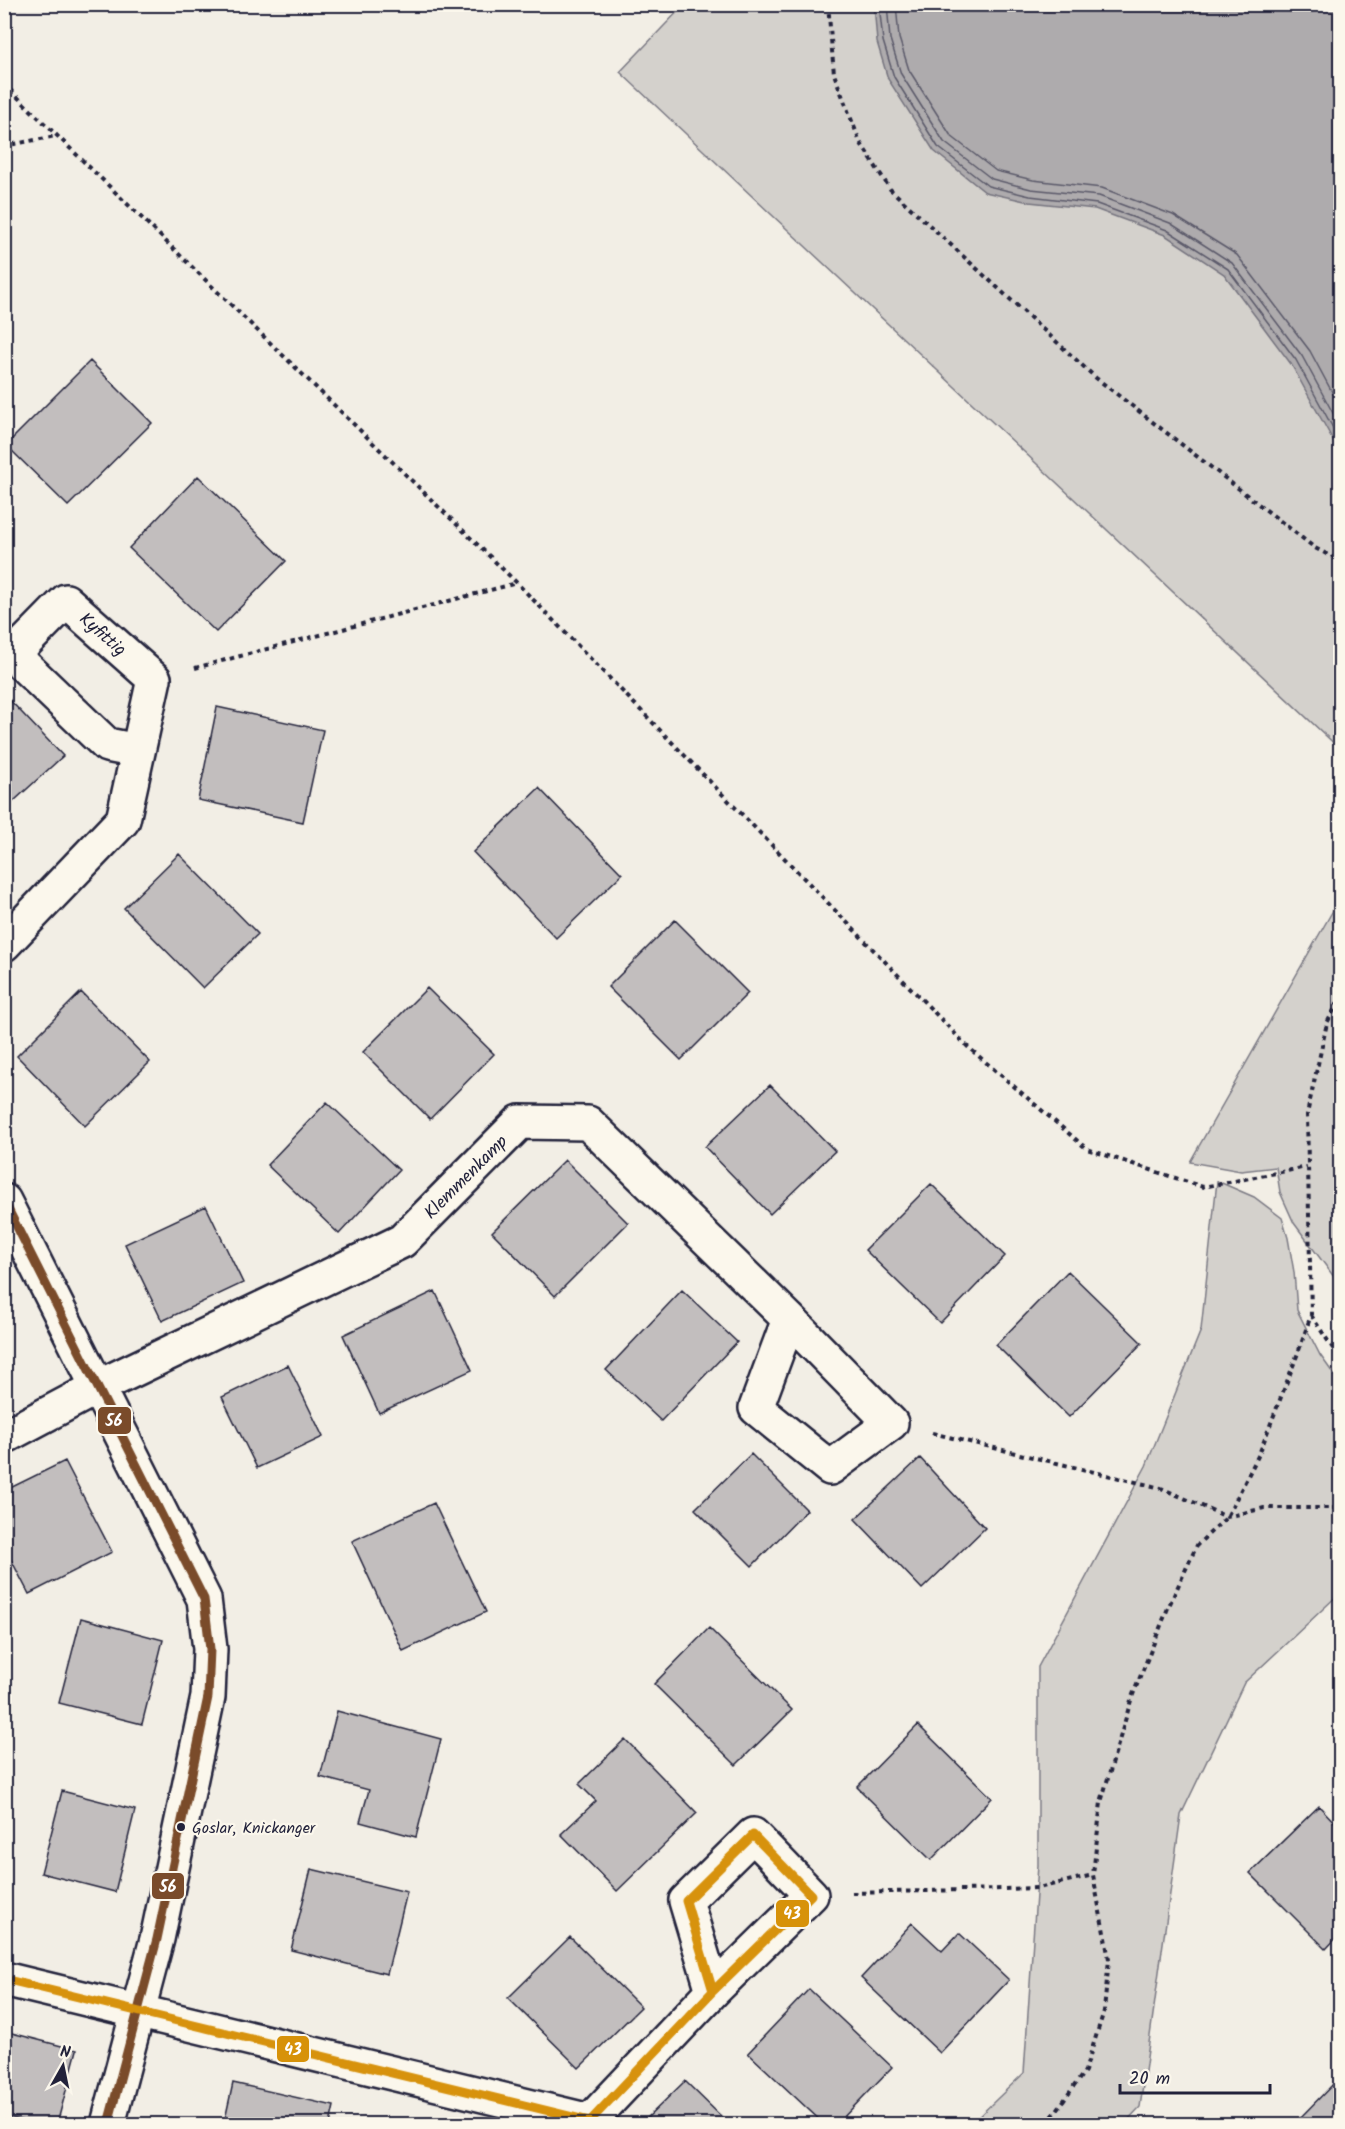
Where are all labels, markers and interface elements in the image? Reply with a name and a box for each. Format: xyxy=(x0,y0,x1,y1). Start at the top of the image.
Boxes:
street label: Kyfittig xyxy=(72,606,132,664)
street label: Klemmenkamp xyxy=(418,1129,516,1227)
line badge: 56 xyxy=(97,1406,132,1435)
text: 56 xyxy=(105,1409,123,1434)
place label: Goslar, Knickanger xyxy=(192,1816,317,1841)
marker: Goslar, Knickanger xyxy=(175,1821,187,1833)
line badge: 56 xyxy=(151,1872,185,1900)
text: 56 xyxy=(159,1875,177,1900)
line badge: 43 xyxy=(775,1899,810,1928)
text: 43 xyxy=(783,1902,801,1927)
line badge: 43 xyxy=(276,2035,310,2063)
north arrow xyxy=(33,2036,93,2096)
text: 43 xyxy=(284,2038,302,2063)
text: N xyxy=(58,2040,72,2066)
scale bar xyxy=(1120,2057,1270,2095)
text: 20 m xyxy=(1129,2065,1170,2094)

